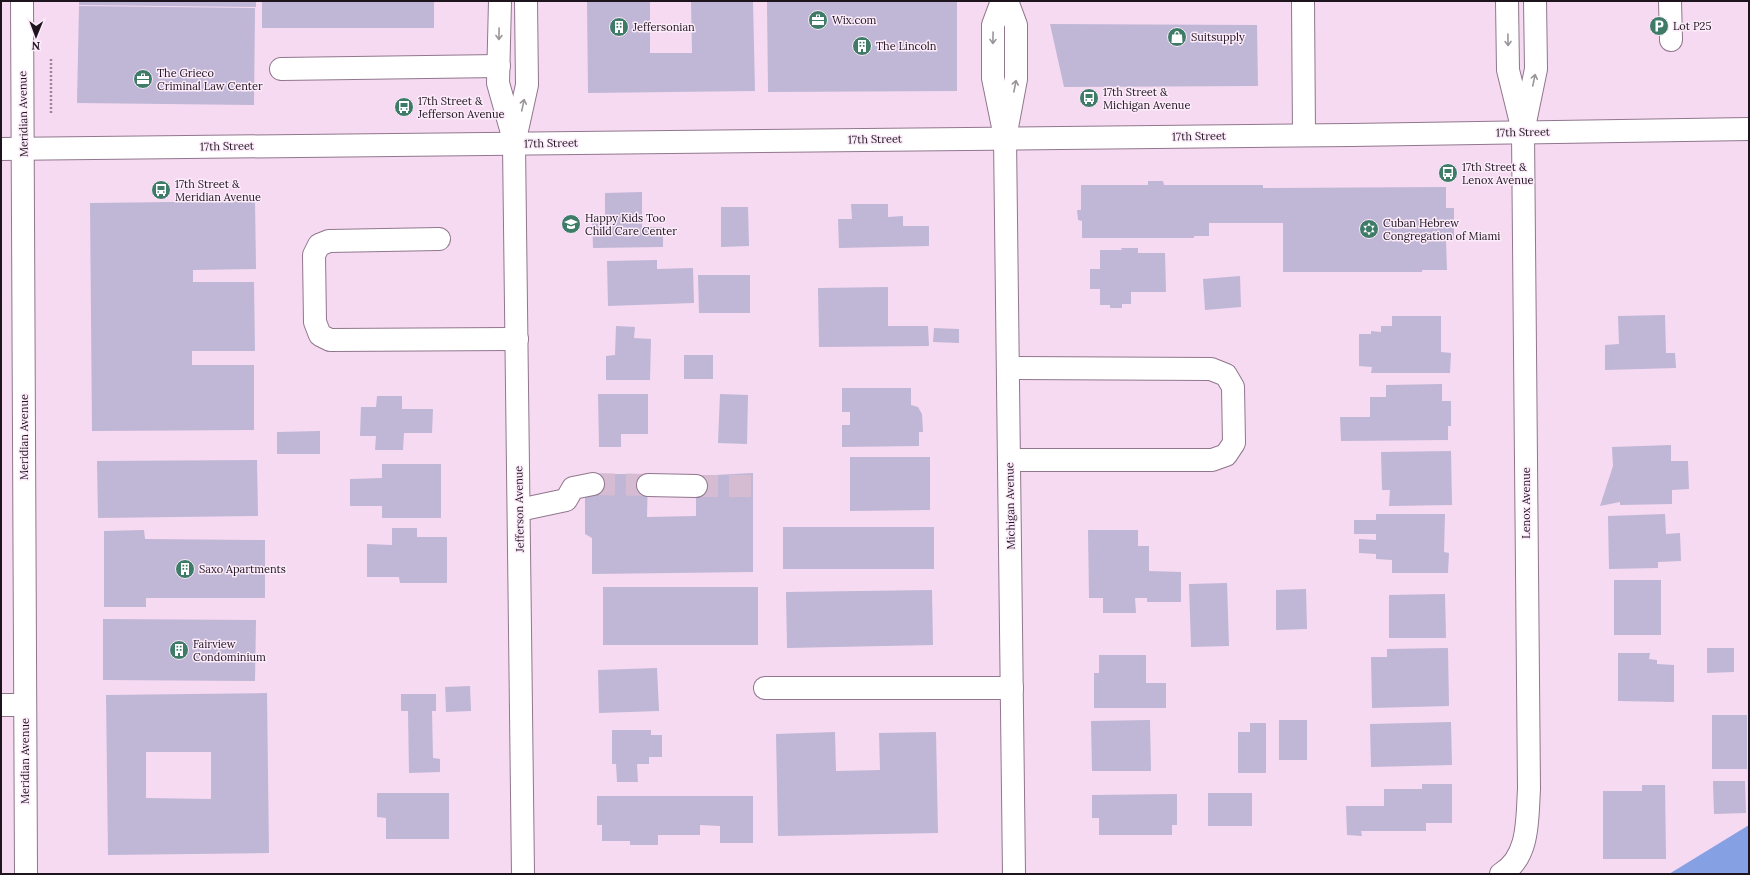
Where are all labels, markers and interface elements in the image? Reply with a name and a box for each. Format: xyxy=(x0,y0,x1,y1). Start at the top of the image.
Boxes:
office icon: Wix.com xyxy=(807,9,829,31)
place label: Wix.com xyxy=(832,13,877,27)
parking icon: Lot P25 xyxy=(1648,15,1670,37)
north arrow xyxy=(16,16,56,56)
building icon: Jeffersonian xyxy=(608,16,630,38)
place label: Lot P25 xyxy=(1673,19,1712,33)
place label: Jeffersonian xyxy=(632,20,695,34)
shop icon: Suitsupply xyxy=(1166,26,1188,48)
one-way arrow xyxy=(496,27,503,40)
place label: Suitsupply xyxy=(1191,30,1245,44)
one-way arrow xyxy=(989,31,997,44)
one-way arrow xyxy=(1504,33,1511,46)
building icon: The Lincoln xyxy=(851,35,873,57)
text: N xyxy=(31,39,40,53)
place label: The Lincoln xyxy=(876,39,937,53)
place label: The Grieco Criminal Law Center xyxy=(157,66,263,93)
office icon: The Grieco Criminal Law Center xyxy=(132,68,154,90)
street label: Meridian Avenue xyxy=(15,71,31,157)
one-way arrow xyxy=(1530,74,1538,87)
one-way arrow xyxy=(1011,80,1019,93)
place label: 17th Street & Michigan Avenue xyxy=(1103,85,1190,112)
bus stop icon: 17th Street & Michigan Avenue xyxy=(1078,87,1100,109)
place label: 17th Street & Jefferson Avenue xyxy=(417,94,505,121)
bus stop icon: 17th Street & Jefferson Avenue xyxy=(393,96,415,118)
one-way arrow xyxy=(519,99,527,112)
street label: 17th Street xyxy=(1496,125,1551,139)
street label: 17th Street xyxy=(1172,129,1227,143)
street label: 17th Street xyxy=(848,132,903,146)
street label: 17th Street xyxy=(524,136,579,150)
street label: 17th Street xyxy=(200,139,255,153)
place label: 17th Street & Lenox Avenue xyxy=(1462,160,1533,187)
bus stop icon: 17th Street & Lenox Avenue xyxy=(1437,162,1459,184)
place label: 17th Street & Meridian Avenue xyxy=(175,177,261,204)
bus stop icon: 17th Street & Meridian Avenue xyxy=(150,179,172,201)
place label: Happy Kids Too Child Care Center xyxy=(585,211,677,238)
school or university icon: Happy Kids Too Child Care Center xyxy=(560,213,582,235)
place label: Cuban Hebrew Congregation of Miami xyxy=(1383,216,1500,243)
synagogue icon: Cuban Hebrew Congregation of Miami xyxy=(1358,218,1380,240)
street label: Meridian Avenue xyxy=(17,394,31,480)
street label: Michigan Avenue xyxy=(1002,462,1018,550)
street label: Jefferson Avenue xyxy=(511,466,527,553)
street label: Lenox Avenue xyxy=(1519,467,1533,539)
building icon: Saxo Apartments xyxy=(174,558,196,580)
place label: Saxo Apartments xyxy=(199,562,286,576)
place label: Fairview Condominium xyxy=(193,637,266,664)
building icon: Fairview Condominium xyxy=(168,639,190,661)
street label: Meridian Avenue xyxy=(18,718,32,804)

